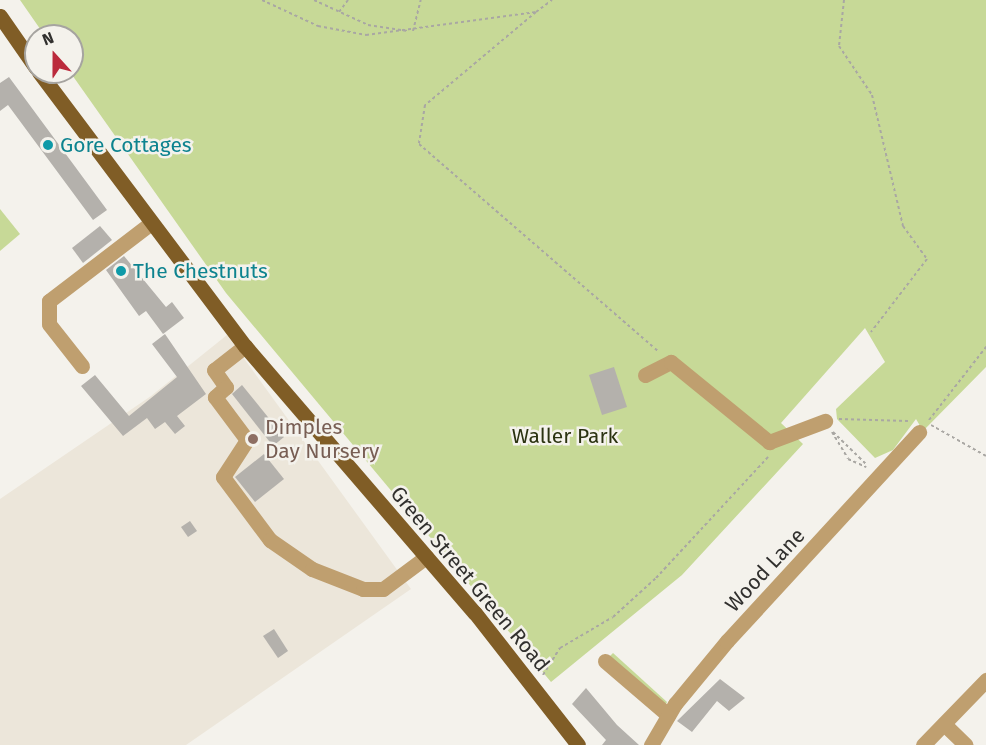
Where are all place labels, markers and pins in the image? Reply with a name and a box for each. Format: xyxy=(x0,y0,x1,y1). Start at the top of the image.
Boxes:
place label: Gore Cottages xyxy=(60,132,192,158)
marker: Gore Cottages xyxy=(41,138,55,152)
place label: The Chestnuts xyxy=(133,258,268,284)
marker: The Chestnuts xyxy=(114,264,128,278)
place label: Dimples Day Nursery xyxy=(265,414,379,464)
marker: Dimples Day Nursery xyxy=(246,432,260,446)

